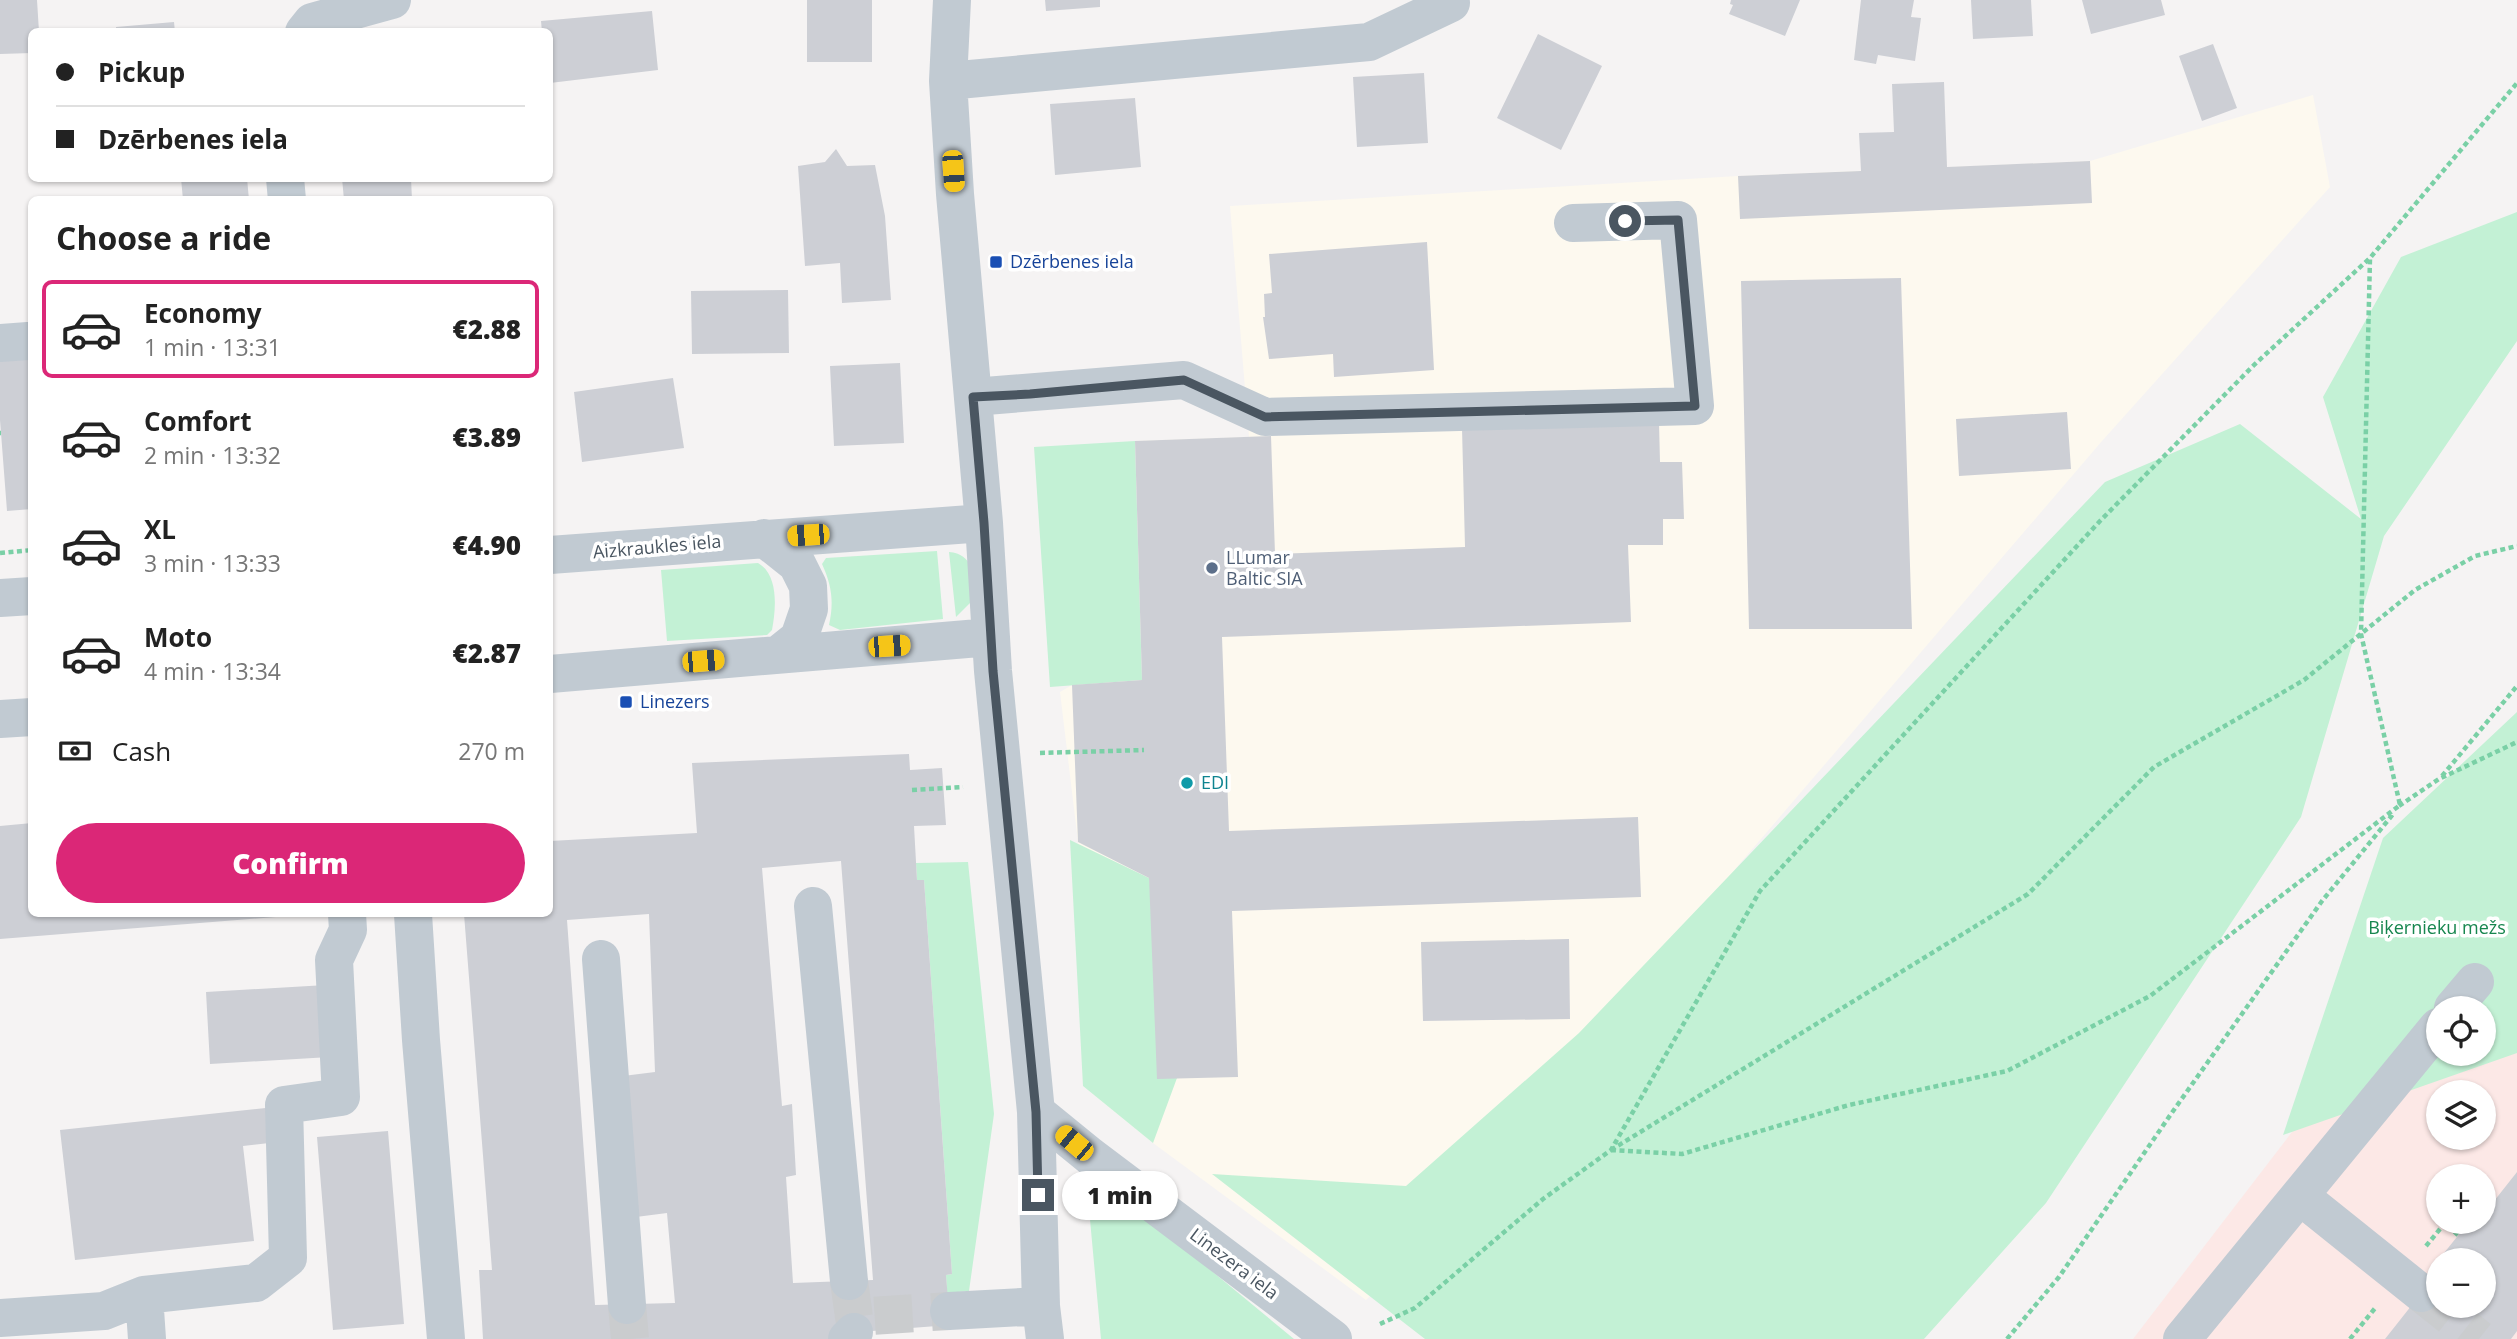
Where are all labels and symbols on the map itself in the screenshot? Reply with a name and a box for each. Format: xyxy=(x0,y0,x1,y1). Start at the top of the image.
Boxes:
car xyxy=(942,149,965,193)
route start xyxy=(1609,205,1641,237)
place label: Dzērbenes iela xyxy=(1010,249,1134,273)
marker: Dzērbenes iela xyxy=(988,254,1004,270)
car xyxy=(787,523,830,547)
street label: Aizkraukles iela xyxy=(592,528,722,564)
place label: LLumar Baltic SIA xyxy=(1226,545,1303,590)
marker: LLumar Baltic SIA xyxy=(1204,560,1220,576)
car xyxy=(868,634,911,658)
car xyxy=(682,649,725,673)
place label: Linezers xyxy=(640,689,710,713)
marker: Linezers xyxy=(618,694,634,710)
place label: EDI xyxy=(1201,770,1229,794)
marker: EDI xyxy=(1179,775,1195,791)
park label: Biķernieku mežs xyxy=(2368,915,2506,939)
car xyxy=(1052,1121,1097,1165)
callout: 1 min xyxy=(1062,1170,1178,1220)
route end xyxy=(1022,1179,1054,1211)
street label: Linezera iela xyxy=(1186,1222,1284,1304)

